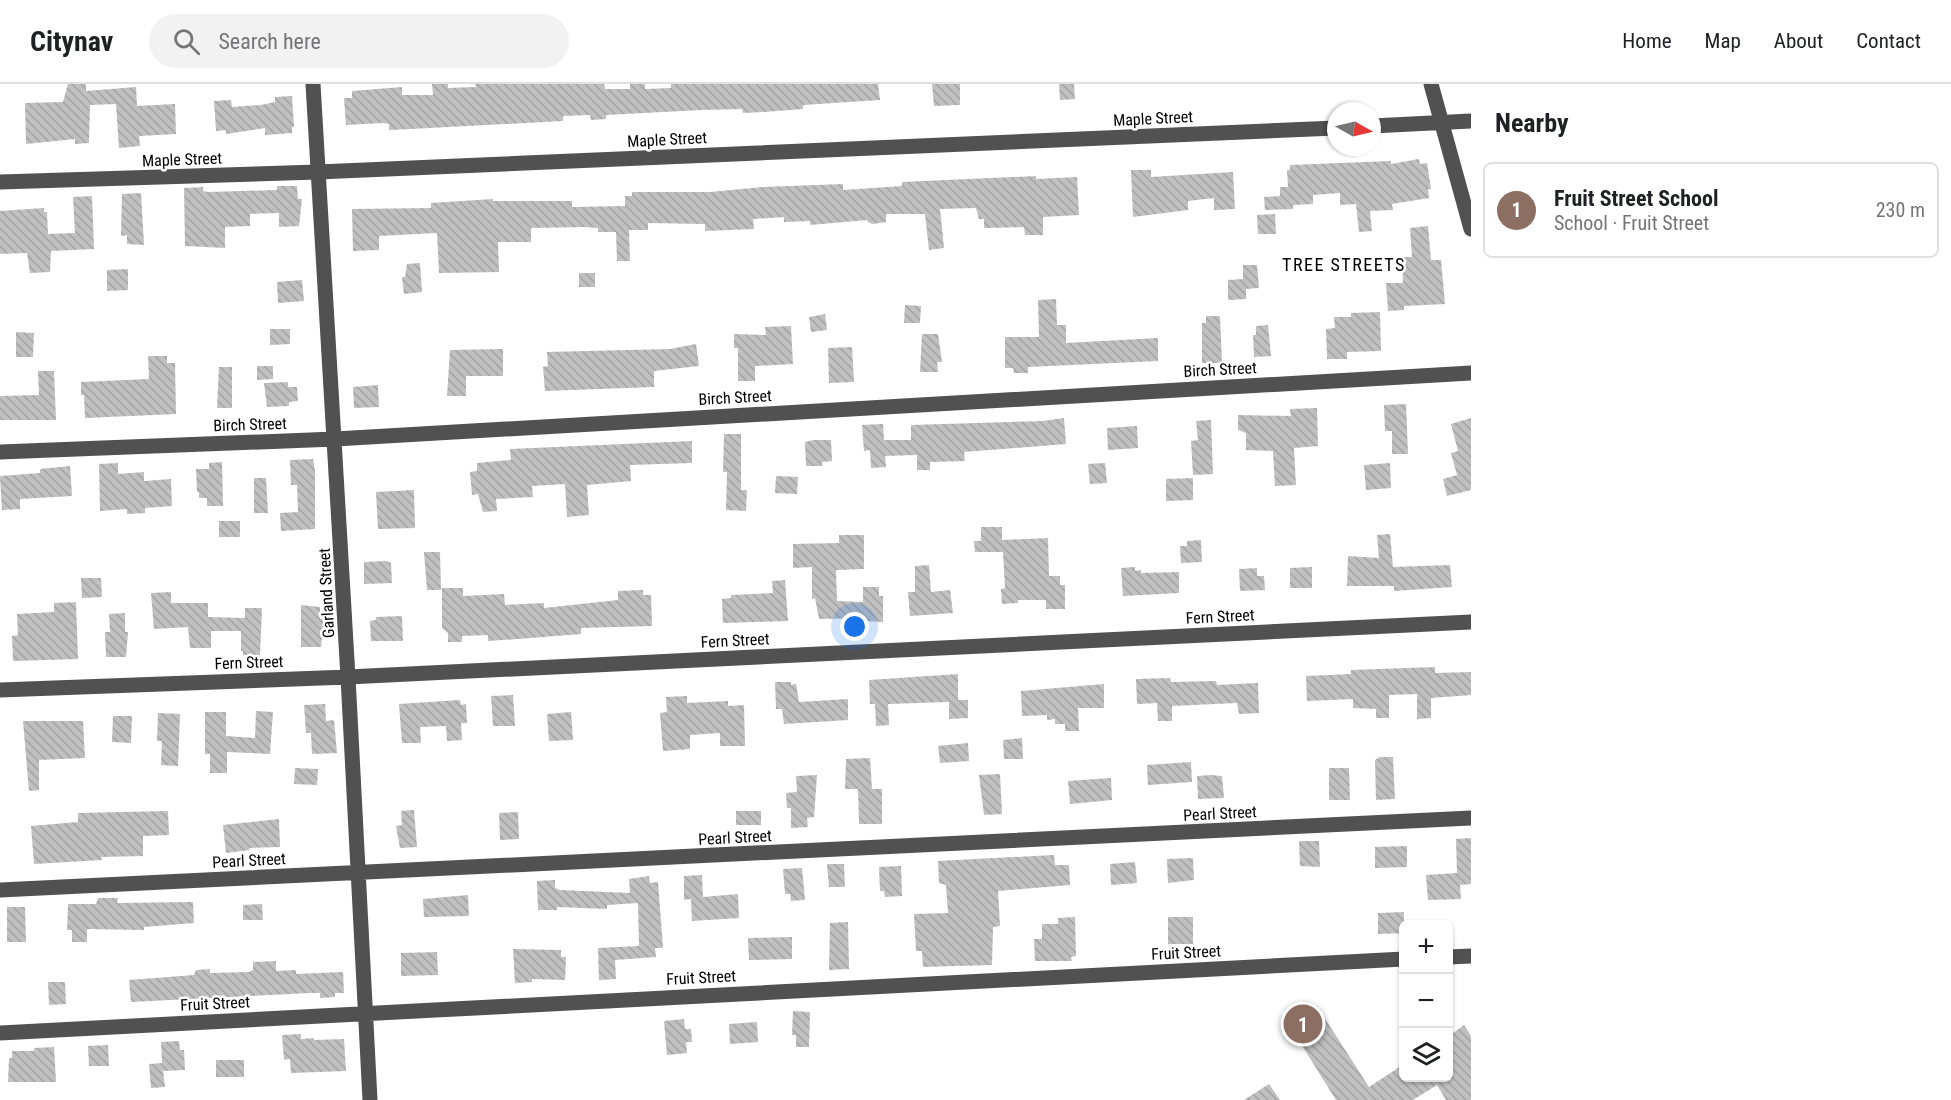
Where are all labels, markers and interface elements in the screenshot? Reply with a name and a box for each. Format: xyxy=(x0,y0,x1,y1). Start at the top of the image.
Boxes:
search box xyxy=(149,14,569,68)
text: Citynav xyxy=(30,25,113,58)
icon: search xyxy=(170,25,203,58)
text: Search here xyxy=(218,29,321,54)
text: Home xyxy=(1622,29,1672,53)
text: Map xyxy=(1705,29,1741,53)
text: About xyxy=(1774,29,1823,53)
text: Contact xyxy=(1856,29,1921,53)
north arrow xyxy=(1327,102,1381,156)
street label: Maple Street xyxy=(1113,107,1194,130)
text: Nearby xyxy=(1495,108,1569,138)
street label: Maple Street xyxy=(627,128,708,151)
street label: Maple Street xyxy=(142,149,223,170)
text: Fruit Street School xyxy=(1554,186,1718,211)
text: 1 xyxy=(1511,198,1522,222)
text: 230 m xyxy=(1876,198,1925,222)
text: School · Fruit Street xyxy=(1554,211,1709,235)
district label: TREE STREETS xyxy=(1282,254,1406,275)
street label: Birch Street xyxy=(1183,358,1257,381)
street label: Birch Street xyxy=(698,386,772,409)
street label: Birch Street xyxy=(213,414,287,435)
street label: Garland Street xyxy=(315,547,338,639)
street label: Fern Street xyxy=(1185,605,1255,628)
your location xyxy=(840,612,869,641)
street label: Fern Street xyxy=(700,629,770,652)
street label: Fern Street xyxy=(214,652,284,673)
street label: Pearl Street xyxy=(1183,802,1258,825)
street label: Pearl Street xyxy=(698,826,773,849)
street label: Pearl Street xyxy=(212,849,287,872)
map controls xyxy=(1399,920,1453,1082)
button: + xyxy=(1399,920,1453,974)
street label: Fruit Street xyxy=(1151,941,1222,964)
street label: Fruit Street xyxy=(666,966,737,989)
button: − xyxy=(1399,974,1453,1028)
street label: Fruit Street xyxy=(180,992,251,1015)
pin: 1 xyxy=(1284,1002,1322,1046)
button: layers xyxy=(1399,1028,1453,1082)

